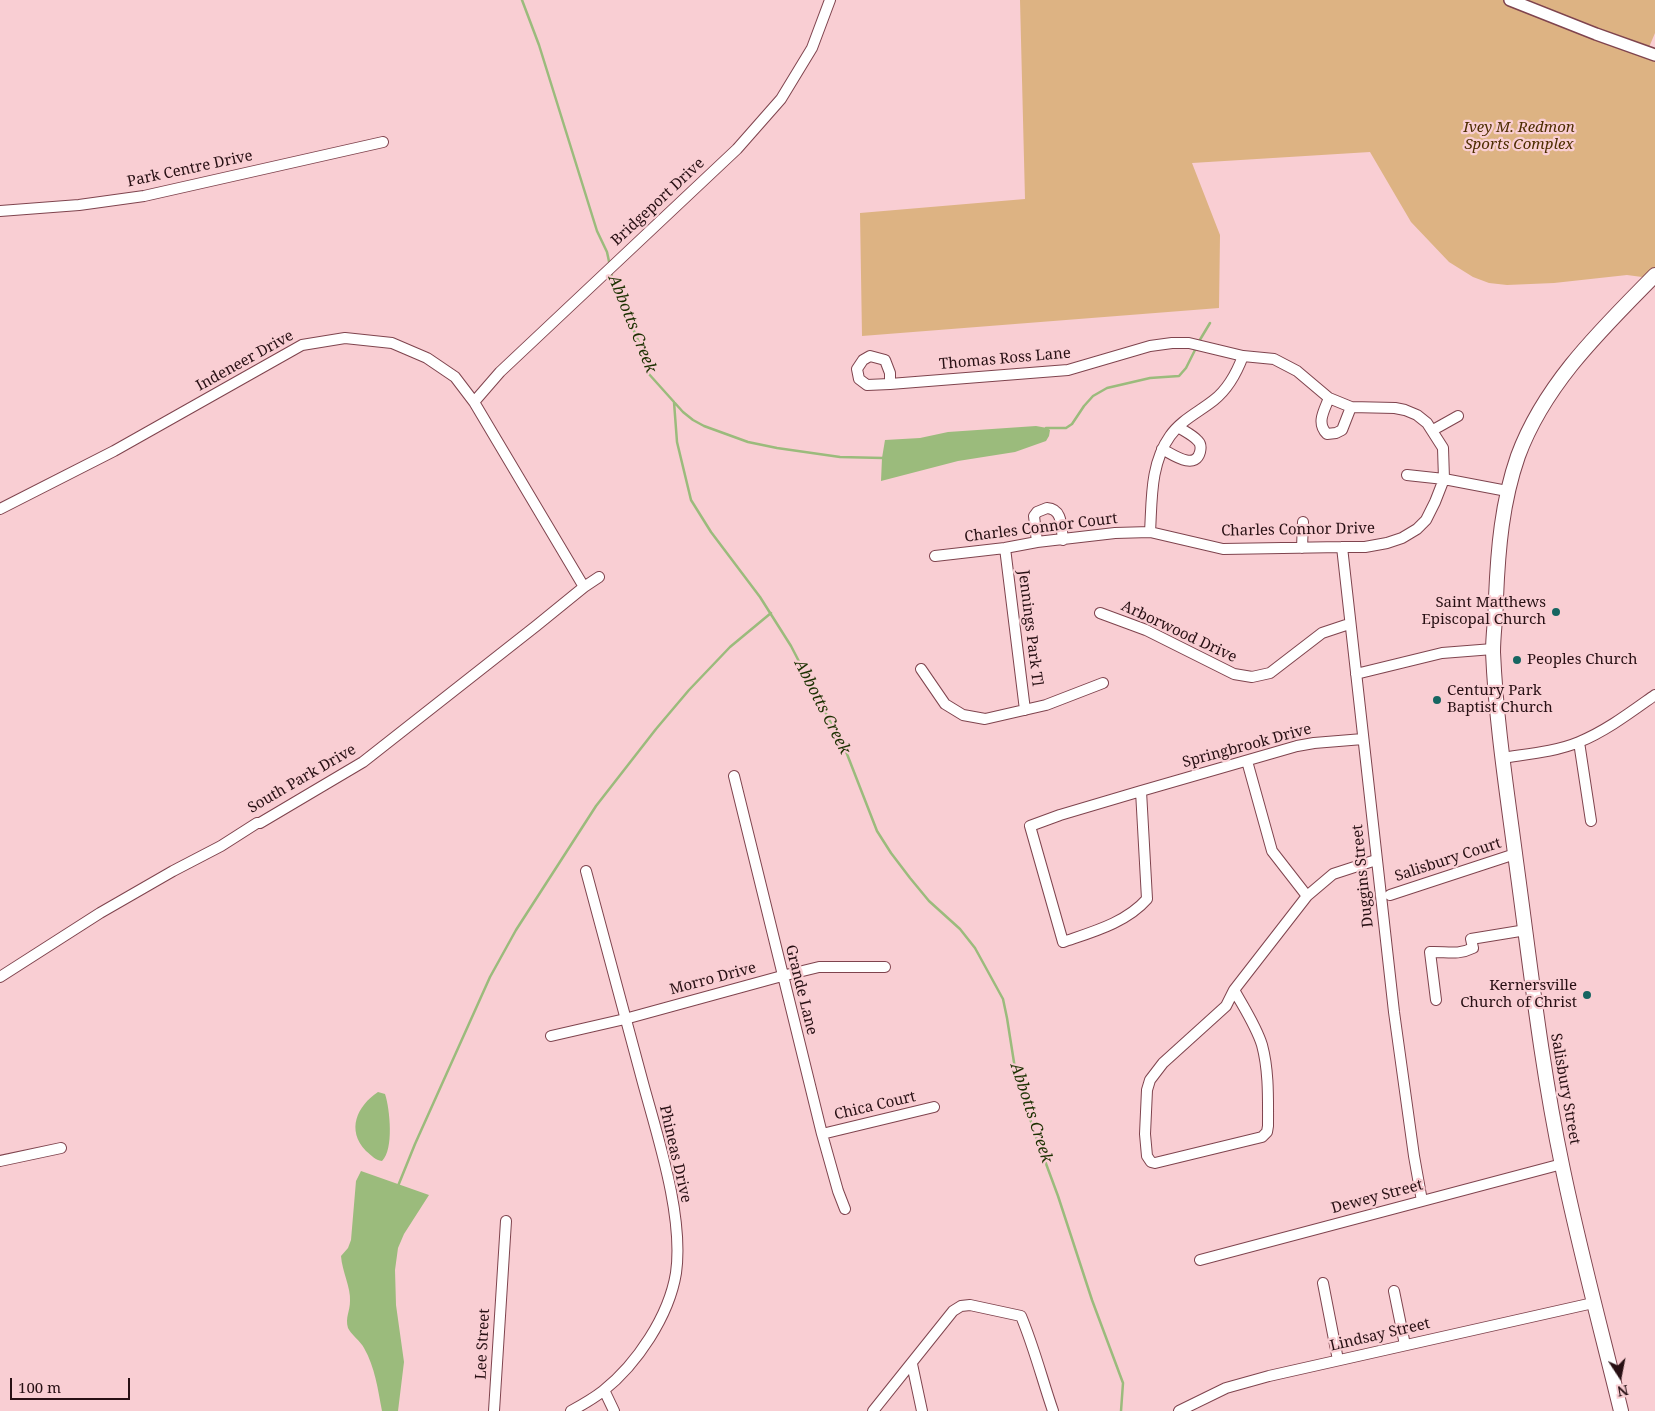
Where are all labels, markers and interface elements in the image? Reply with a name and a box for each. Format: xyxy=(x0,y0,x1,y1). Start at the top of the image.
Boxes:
park label: Ivey M. Redmon Sports Complex xyxy=(1463,119,1575,154)
street label: Park Centre Drive xyxy=(126,147,254,191)
street label: Bridgeport Drive xyxy=(608,154,708,250)
water label: Abbotts Creek xyxy=(604,272,660,376)
street label: Indeneer Drive xyxy=(193,327,297,395)
street label: Thomas Ross Lane xyxy=(938,344,1072,374)
street label: Charles Connor Court xyxy=(963,510,1119,546)
street label: Charles Connor Drive xyxy=(1221,520,1375,540)
street label: Jennings Park Tl xyxy=(1014,569,1046,687)
place label: Saint Matthews Episcopal Church xyxy=(1421,594,1546,629)
street label: Arborwood Drive xyxy=(1118,597,1240,667)
marker: Saint Matthews Episcopal Church xyxy=(1550,606,1562,618)
place label: Peoples Church xyxy=(1527,651,1638,669)
marker: Peoples Church xyxy=(1511,654,1523,666)
water label: Abbotts Creek xyxy=(790,656,854,758)
place label: Century Park Baptist Church xyxy=(1447,682,1553,717)
marker: Century Park Baptist Church xyxy=(1431,694,1443,706)
street label: Springbrook Drive xyxy=(1181,720,1313,772)
street label: South Park Drive xyxy=(245,741,359,817)
street label: Duggins Street xyxy=(1349,824,1377,928)
street label: Salisbury Court xyxy=(1393,834,1503,886)
street label: Grande Lane xyxy=(781,943,821,1037)
street label: Morro Drive xyxy=(668,959,758,999)
place label: Kernersville Church of Christ xyxy=(1460,977,1577,1012)
marker: Kernersville Church of Christ xyxy=(1581,989,1593,1001)
street label: Salisbury Street xyxy=(1546,1032,1584,1146)
water label: Abbotts Creek xyxy=(1006,1061,1056,1165)
street label: Chica Court xyxy=(833,1088,917,1124)
street label: Phineas Drive xyxy=(655,1103,695,1205)
street label: Dewey Street xyxy=(1329,1176,1425,1218)
street label: Lee Street xyxy=(472,1308,494,1380)
street label: Lindsay Street xyxy=(1328,1315,1432,1355)
north arrow xyxy=(1595,1351,1645,1401)
scale bar xyxy=(12,1368,132,1400)
text: 100 m xyxy=(18,1377,61,1397)
text: N xyxy=(1616,1381,1630,1402)

